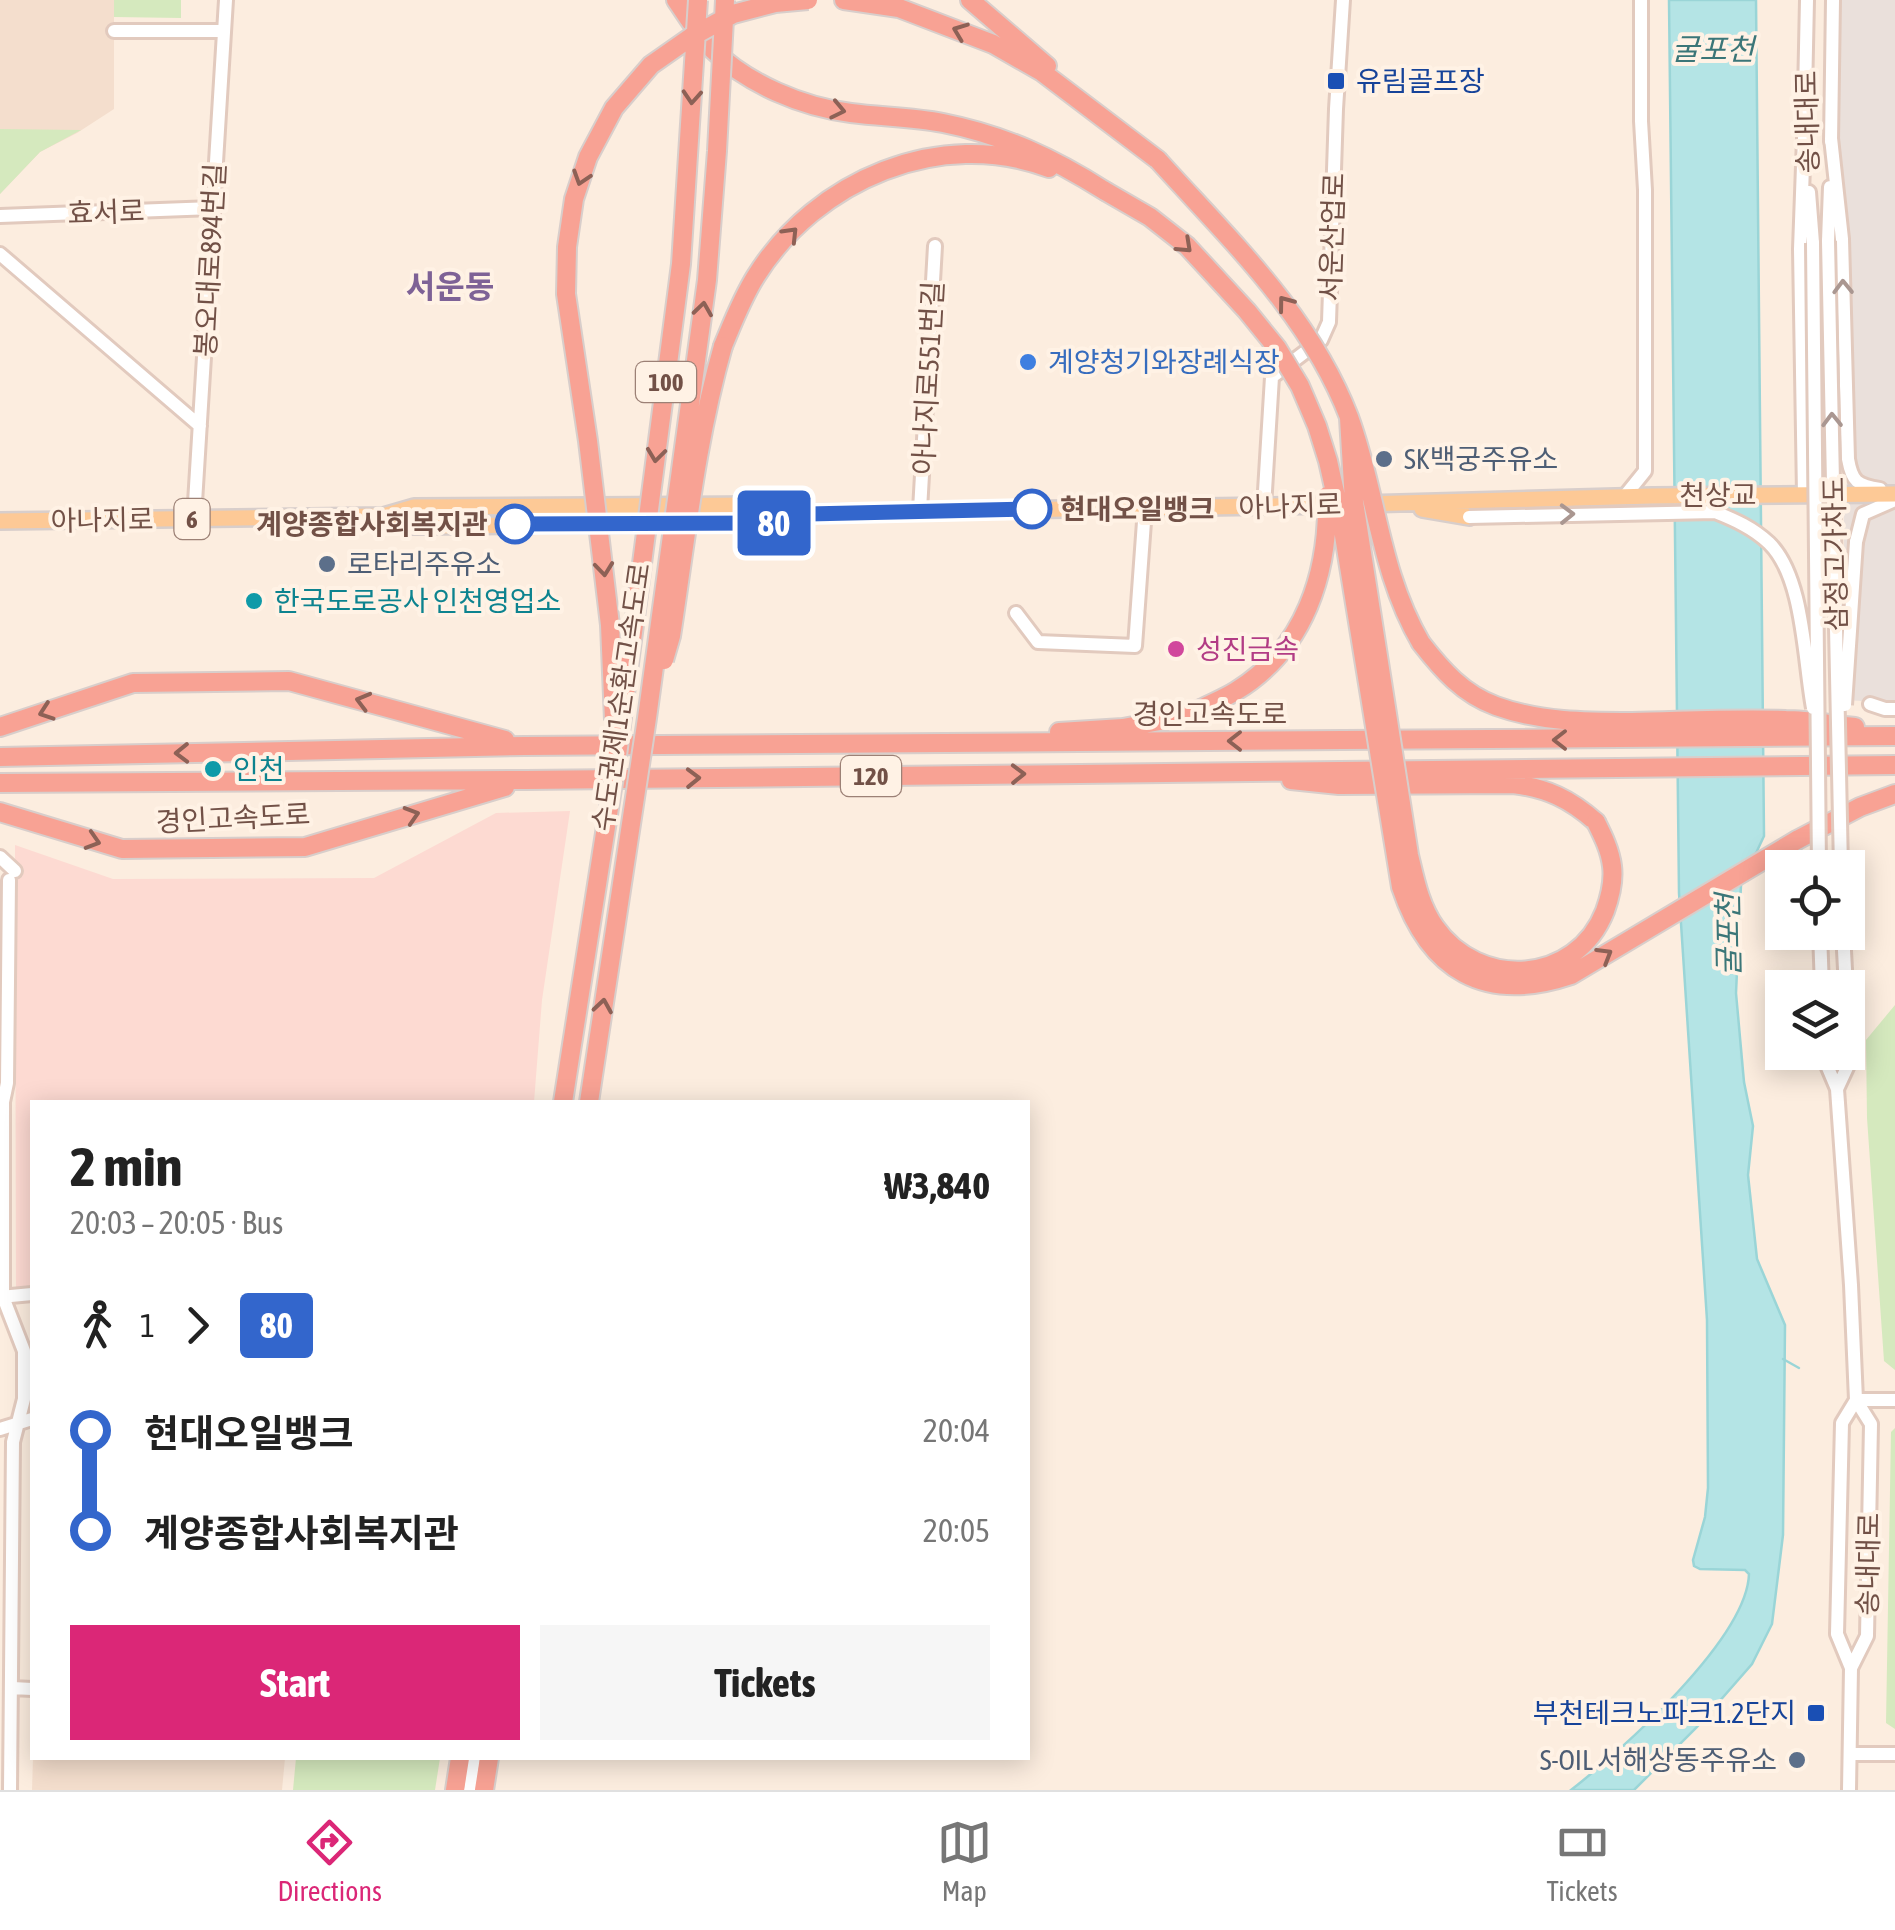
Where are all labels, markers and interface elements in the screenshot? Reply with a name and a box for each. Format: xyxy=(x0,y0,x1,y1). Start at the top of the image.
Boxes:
one-way arrow xyxy=(953,22,970,43)
water label: 굴포천 xyxy=(1672,32,1758,66)
place label: 유림골프장 xyxy=(1356,65,1485,97)
marker: 유림골프장 xyxy=(1325,70,1347,92)
street label: 송내대로 xyxy=(1790,70,1824,174)
one-way arrow xyxy=(682,90,703,106)
one-way arrow xyxy=(829,98,846,119)
street label: 봉오대로894번길 xyxy=(189,162,231,358)
one-way arrow xyxy=(573,169,593,186)
street label: 서운산업로 xyxy=(1314,172,1350,302)
street label: 효서로 xyxy=(67,195,145,229)
one-way arrow xyxy=(779,227,797,245)
one-way arrow xyxy=(1173,234,1192,252)
district label: 서운동 xyxy=(406,268,494,305)
one-way arrow xyxy=(1833,279,1854,295)
street label: 아나지로551번길 xyxy=(907,280,949,476)
one-way arrow xyxy=(1279,296,1296,314)
one-way arrow xyxy=(692,301,713,317)
place label: 계양청기와장례식장 xyxy=(1048,346,1280,378)
marker: 계양청기와장례식장 xyxy=(1017,351,1039,373)
road number: 100 xyxy=(636,362,696,402)
one-way arrow xyxy=(1821,412,1843,428)
place label: SK백궁주유소 xyxy=(1404,443,1558,475)
one-way arrow xyxy=(647,447,668,464)
marker: SK백궁주유소 xyxy=(1373,448,1395,470)
street label: 삼정고가차도 xyxy=(1818,476,1852,632)
street label: 천상교 xyxy=(1679,479,1757,511)
street label: 아나지로 xyxy=(1238,488,1342,524)
line badge: 80 xyxy=(729,490,819,556)
marker: 현대오일뱅크 xyxy=(1013,490,1051,528)
place label: 현대오일뱅크 xyxy=(1060,493,1215,525)
road number: 6 xyxy=(174,499,210,539)
street label: 아나지로 xyxy=(50,503,154,537)
text: 80 xyxy=(758,503,790,543)
one-way arrow xyxy=(1559,504,1575,525)
marker: 계양종합사회복지관 xyxy=(496,505,534,543)
place label: 계양종합사회복지관 xyxy=(256,508,488,540)
place label: 로타리주유소 xyxy=(347,548,502,580)
marker: 로타리주유소 xyxy=(316,553,338,575)
street label: 수도권제1순환고속도로 xyxy=(586,561,656,833)
one-way arrow xyxy=(593,561,614,577)
place label: 한국도로공사 인천영업소 xyxy=(274,585,561,617)
marker: 한국도로공사 인천영업소 xyxy=(243,590,265,612)
place label: 성진금속 xyxy=(1196,633,1299,665)
marker: 성진금속 xyxy=(1165,638,1187,660)
one-way arrow xyxy=(355,692,372,713)
street label: 경인고속도로 xyxy=(1133,698,1287,730)
one-way arrow xyxy=(38,701,55,721)
one-way arrow xyxy=(1552,729,1568,751)
one-way arrow xyxy=(1227,731,1243,752)
one-way arrow xyxy=(174,743,190,764)
place label: 인천 xyxy=(233,753,285,785)
road number: 120 xyxy=(841,756,901,796)
marker: 인천 xyxy=(202,758,224,780)
one-way arrow xyxy=(1012,763,1027,785)
one-way arrow xyxy=(686,767,702,789)
street label: 경인고속도로 xyxy=(155,798,311,838)
one-way arrow xyxy=(403,806,420,827)
one-way arrow xyxy=(84,829,101,850)
map controls xyxy=(1765,850,1865,1070)
button: locate xyxy=(1765,850,1865,950)
water label: 굴포천 xyxy=(1710,890,1746,977)
one-way arrow xyxy=(1594,948,1612,967)
button: layers xyxy=(1765,970,1865,1070)
one-way arrow xyxy=(592,998,613,1014)
text: 2 min xyxy=(70,1135,182,1198)
text: ₩3,840 xyxy=(884,1164,990,1207)
text: 20:03 – 20:05 · Bus xyxy=(70,1204,283,1241)
icon: walk xyxy=(70,1298,125,1353)
icon: forward xyxy=(170,1298,225,1353)
text: 80 xyxy=(260,1305,293,1345)
text: 1 xyxy=(140,1307,155,1344)
text: 현대오일뱅크 xyxy=(144,1412,354,1455)
text: 20:04 xyxy=(923,1412,990,1449)
text: 계양종합사회복지관 xyxy=(144,1512,459,1555)
text: 20:05 xyxy=(923,1512,990,1549)
street label: 송내대로 xyxy=(1851,1512,1885,1616)
button: Start xyxy=(70,1625,520,1740)
button: Tickets xyxy=(540,1625,990,1740)
place label: 부천테크노파크1.2단지 xyxy=(1533,1697,1796,1729)
marker: 부천테크노파크1.2단지 xyxy=(1805,1702,1827,1724)
place label: S-OIL 서해상동주유소 xyxy=(1540,1744,1777,1776)
marker: S-OIL 서해상동주유소 xyxy=(1786,1749,1808,1771)
tab: Directions xyxy=(277,1815,382,1907)
tab: Map xyxy=(937,1815,992,1907)
tab: Tickets xyxy=(1547,1815,1618,1907)

